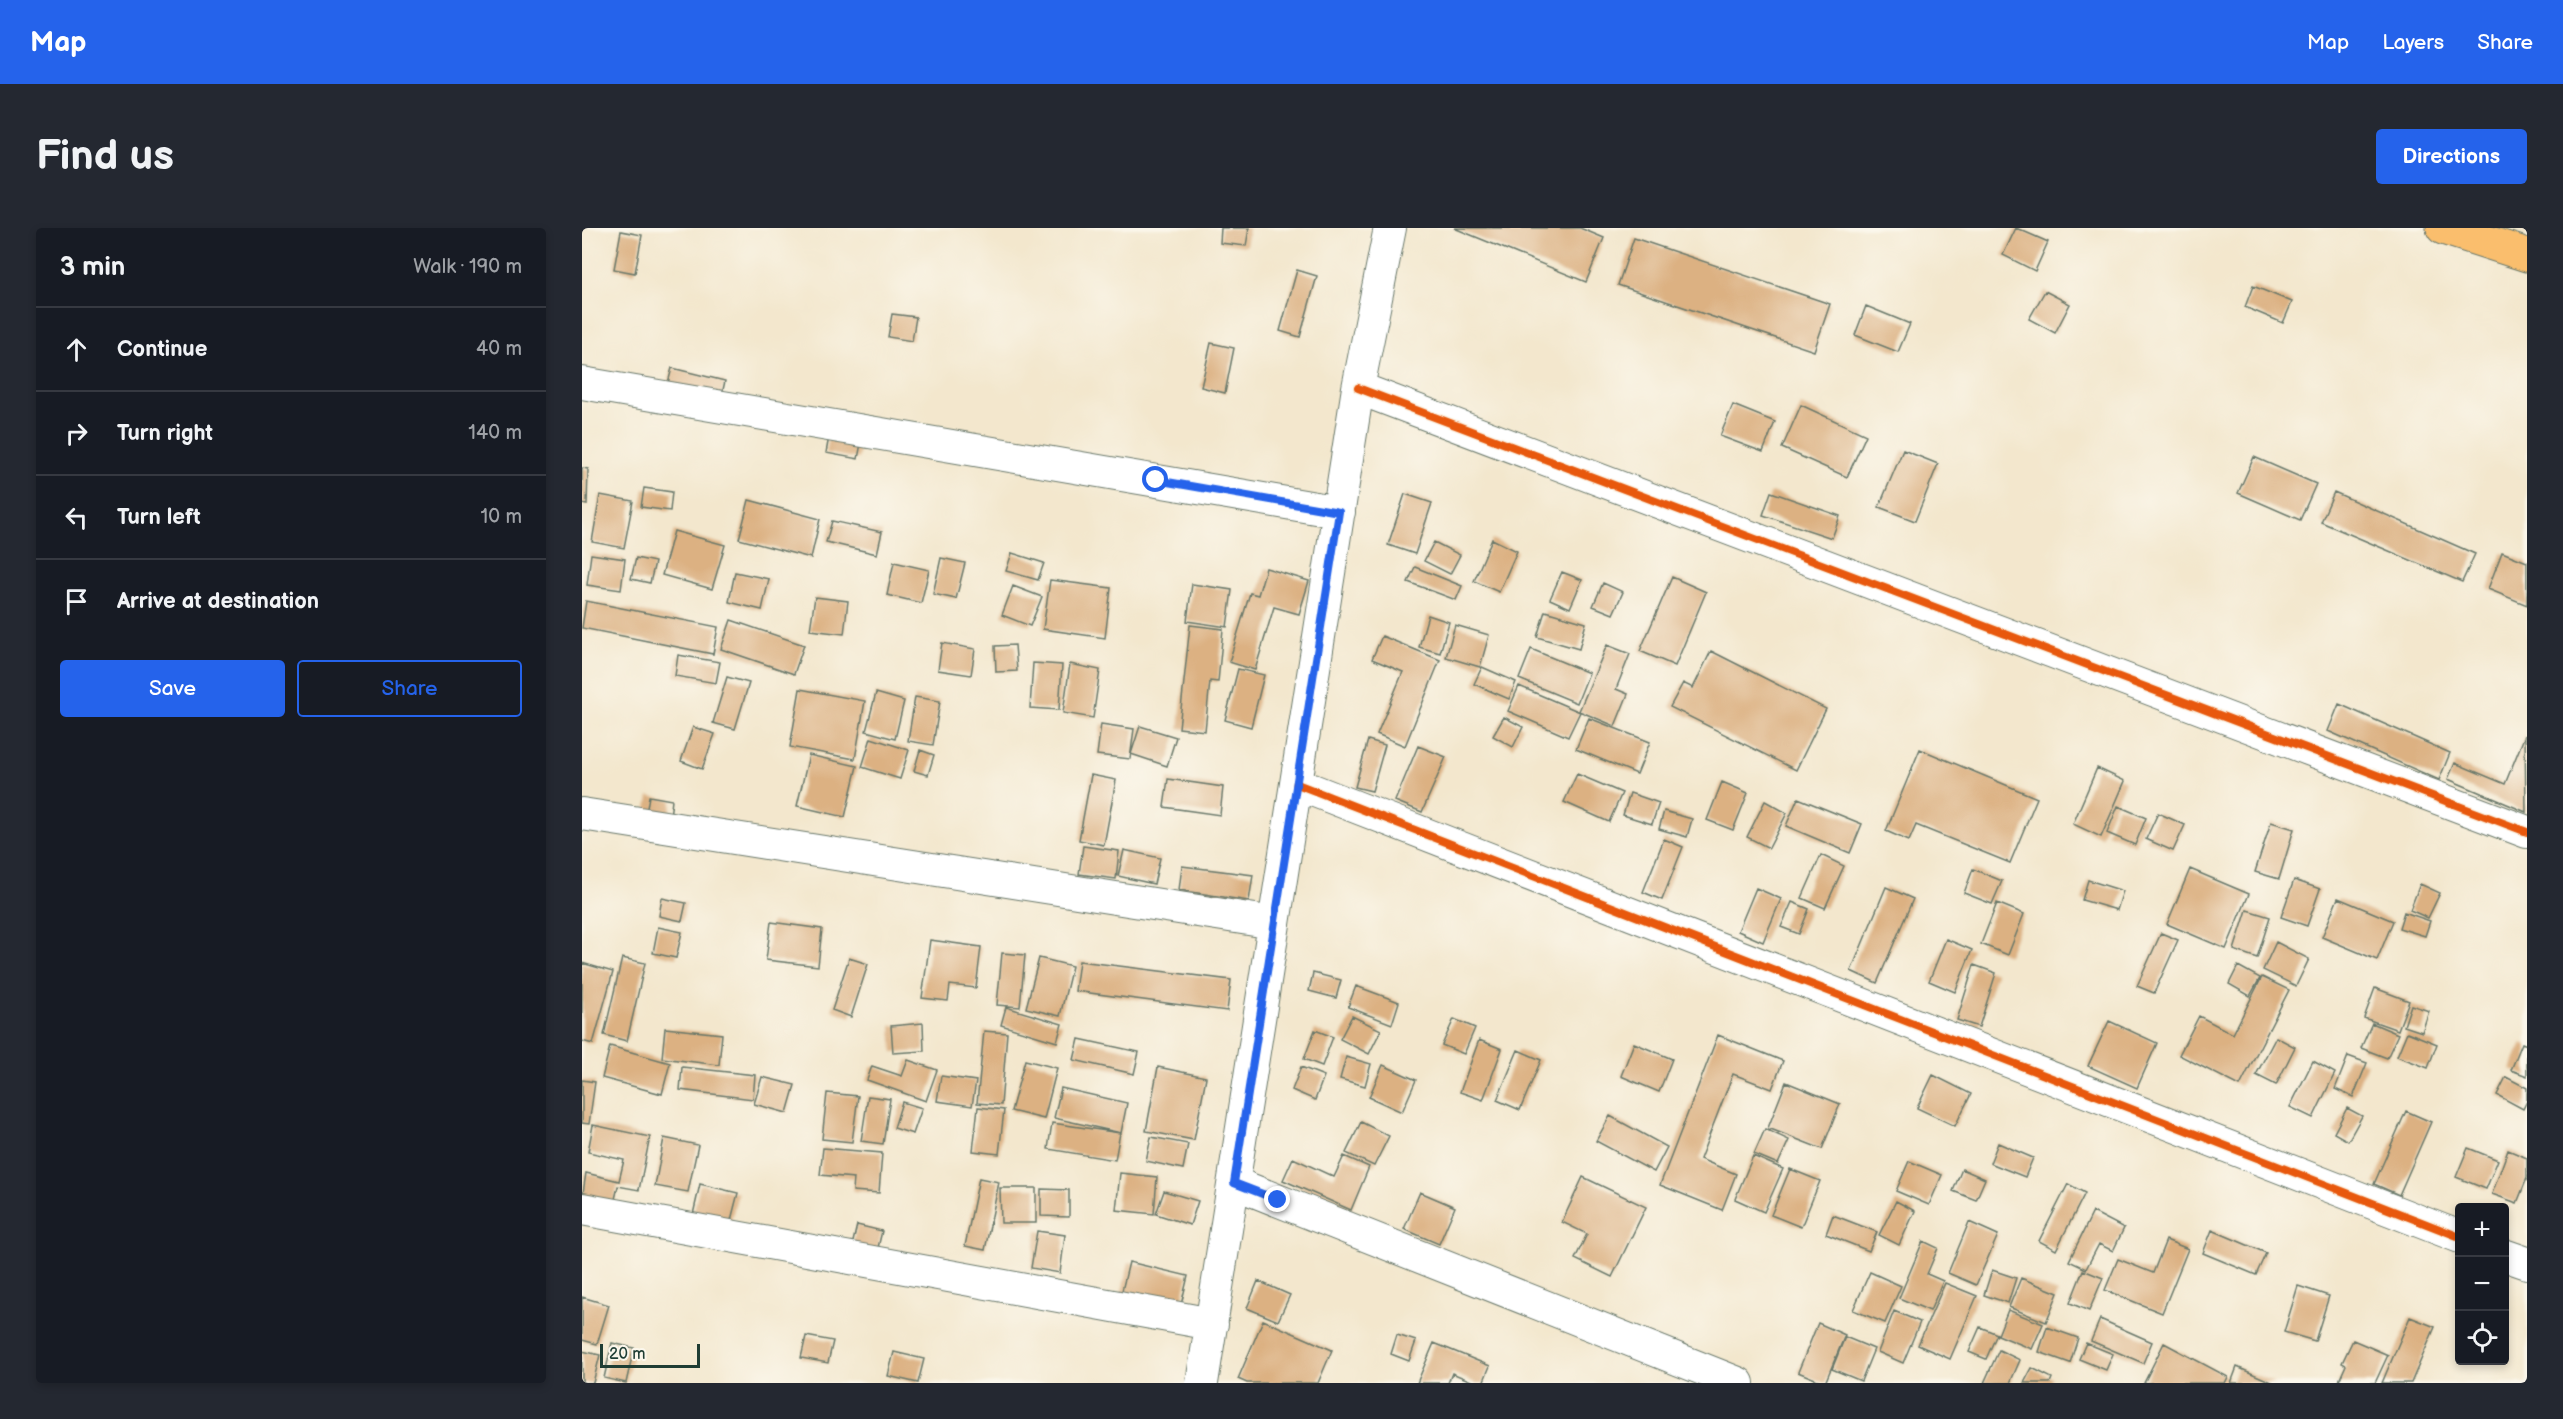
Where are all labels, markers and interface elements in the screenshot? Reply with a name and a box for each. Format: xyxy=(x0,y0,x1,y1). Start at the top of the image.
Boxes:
text: Map xyxy=(30,26,86,59)
text: Map xyxy=(2307,30,2349,55)
text: Layers xyxy=(2382,30,2444,55)
text: Share xyxy=(2477,30,2533,55)
button: Directions xyxy=(2376,129,2527,184)
text: Find us xyxy=(36,131,174,182)
text: 3 min xyxy=(60,252,125,283)
text: Walk · 190 m xyxy=(413,255,522,279)
icon: ahead xyxy=(60,333,93,366)
text: Continue xyxy=(117,336,207,363)
text: 40 m xyxy=(476,337,522,361)
icon: right xyxy=(60,417,93,450)
text: Turn right xyxy=(117,420,213,447)
text: 140 m xyxy=(468,421,522,445)
route start xyxy=(1142,466,1168,492)
icon: left xyxy=(60,501,93,534)
text: Turn left xyxy=(117,504,201,531)
text: 10 m xyxy=(481,505,522,529)
icon: arrive xyxy=(60,585,93,618)
text: Arrive at destination xyxy=(117,588,319,615)
button: Save xyxy=(60,660,285,717)
button: Share xyxy=(297,660,522,717)
route end xyxy=(1264,1186,1290,1212)
map controls xyxy=(2455,1203,2509,1365)
button: + xyxy=(2455,1203,2509,1257)
button: − xyxy=(2455,1257,2509,1311)
button: locate xyxy=(2455,1311,2509,1365)
scale bar xyxy=(600,1341,700,1368)
text: 20 m xyxy=(609,1345,645,1364)

